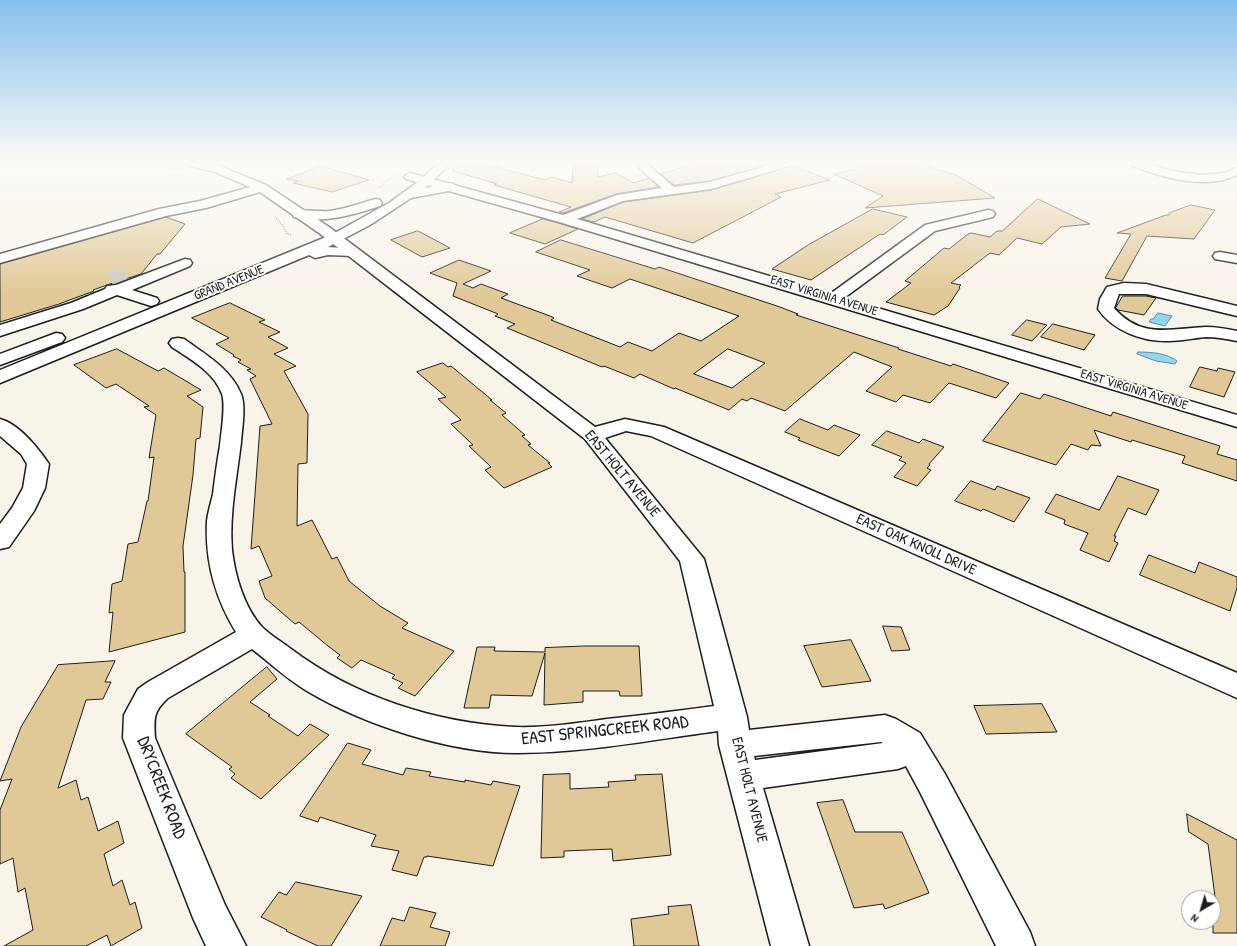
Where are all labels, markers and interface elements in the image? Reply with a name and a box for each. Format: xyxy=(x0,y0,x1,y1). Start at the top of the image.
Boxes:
street label: GRAND AVENUE xyxy=(192,262,266,304)
street label: EAST VIRGINIA AVENUE xyxy=(769,272,879,320)
street label: EAST VIRGINIA AVENUE xyxy=(1079,366,1189,414)
street label: EAST HOLT AVENUE xyxy=(580,427,664,521)
street label: EAST OAK KNOLL DRIVE xyxy=(853,510,979,580)
street label: EAST SPRINGCREEK ROAD xyxy=(520,711,690,751)
street label: DRYCREEK ROAD xyxy=(132,734,190,842)
street label: EAST HOLT AVENUE xyxy=(727,735,771,845)
north arrow xyxy=(1181,890,1221,930)
text: N xyxy=(1188,911,1201,926)

